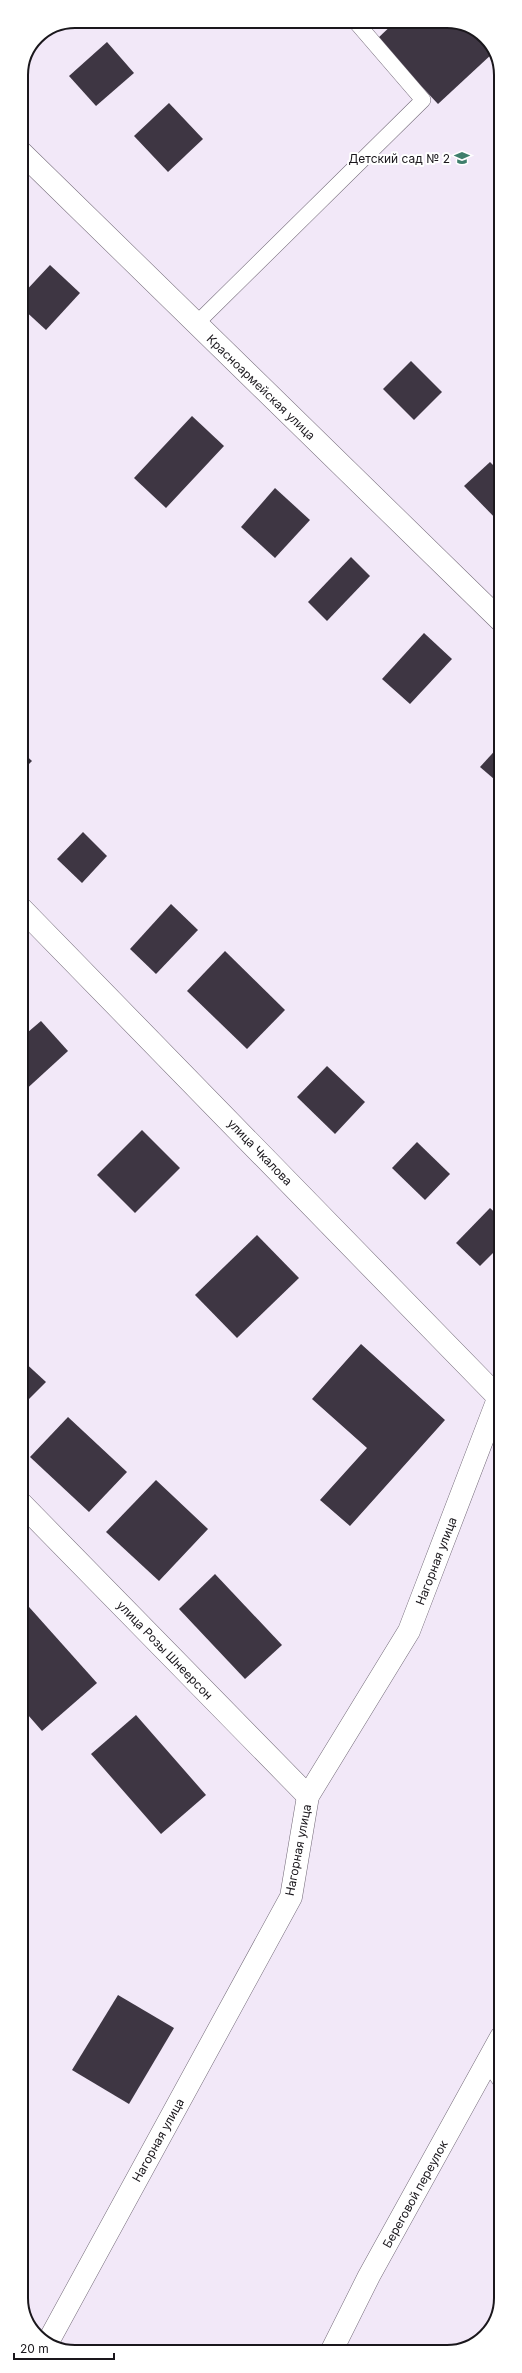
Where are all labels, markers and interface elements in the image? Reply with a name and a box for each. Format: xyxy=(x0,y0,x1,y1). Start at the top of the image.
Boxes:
school or university icon: Детский сад № 2 xyxy=(453,149,471,167)
place label: Детский сад № 2 xyxy=(348,151,450,166)
street label: Красноармейская улица xyxy=(204,331,318,443)
street label: улица Чкалова xyxy=(224,1116,296,1188)
street label: Нагорная улица xyxy=(412,1515,460,1607)
street label: улица Розы Шнеерсон xyxy=(114,1597,216,1703)
street label: Нагорная улица xyxy=(282,1803,314,1897)
street label: Нагорная улица xyxy=(129,2096,187,2184)
street label: Береговой переулок xyxy=(379,2137,451,2250)
scale bar xyxy=(14,2335,114,2361)
text: 20 m xyxy=(20,2341,49,2356)

